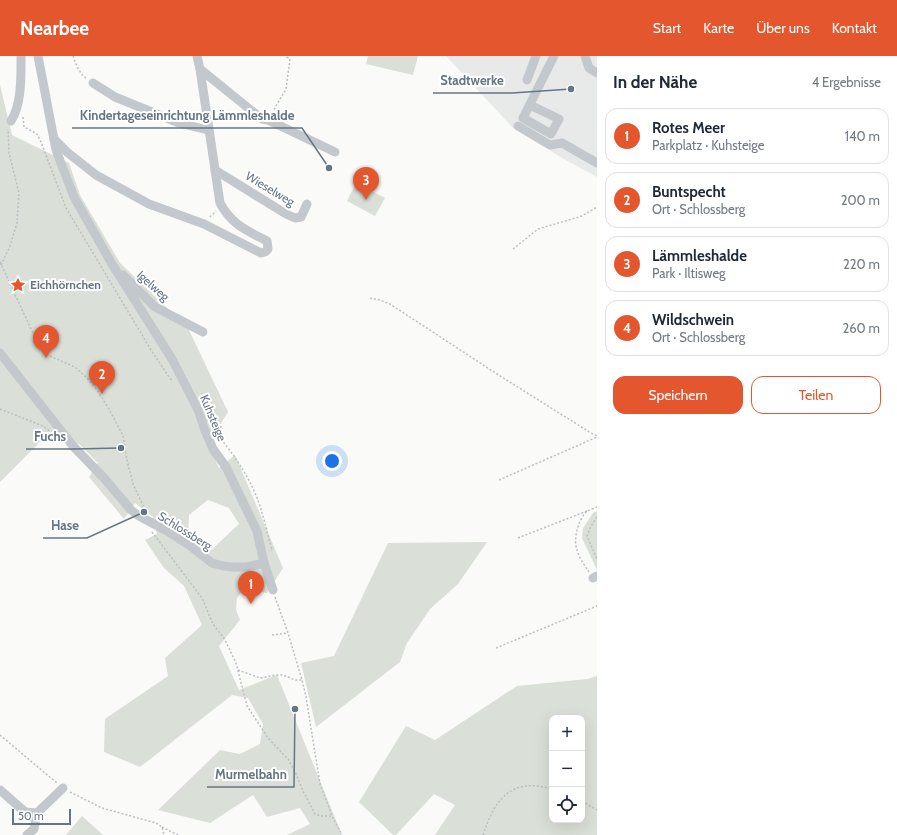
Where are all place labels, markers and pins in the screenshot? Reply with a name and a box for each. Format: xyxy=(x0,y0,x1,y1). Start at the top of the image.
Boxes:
callout: Stadtwerke xyxy=(433,68,512,93)
callout: Kindertageseinrichtung Lämmleshalde xyxy=(72,103,302,128)
pin: 3 xyxy=(353,167,379,200)
place icon: Eichhörnchen xyxy=(9,276,27,294)
place label: Eichhörnchen xyxy=(30,277,101,292)
pin: 4 xyxy=(33,325,59,358)
pin: 2 xyxy=(89,361,115,394)
callout: Fuchs xyxy=(26,424,74,449)
callout: Hase xyxy=(43,513,87,538)
pin: 1 xyxy=(238,571,264,604)
callout: Murmelbahn xyxy=(207,762,294,787)

